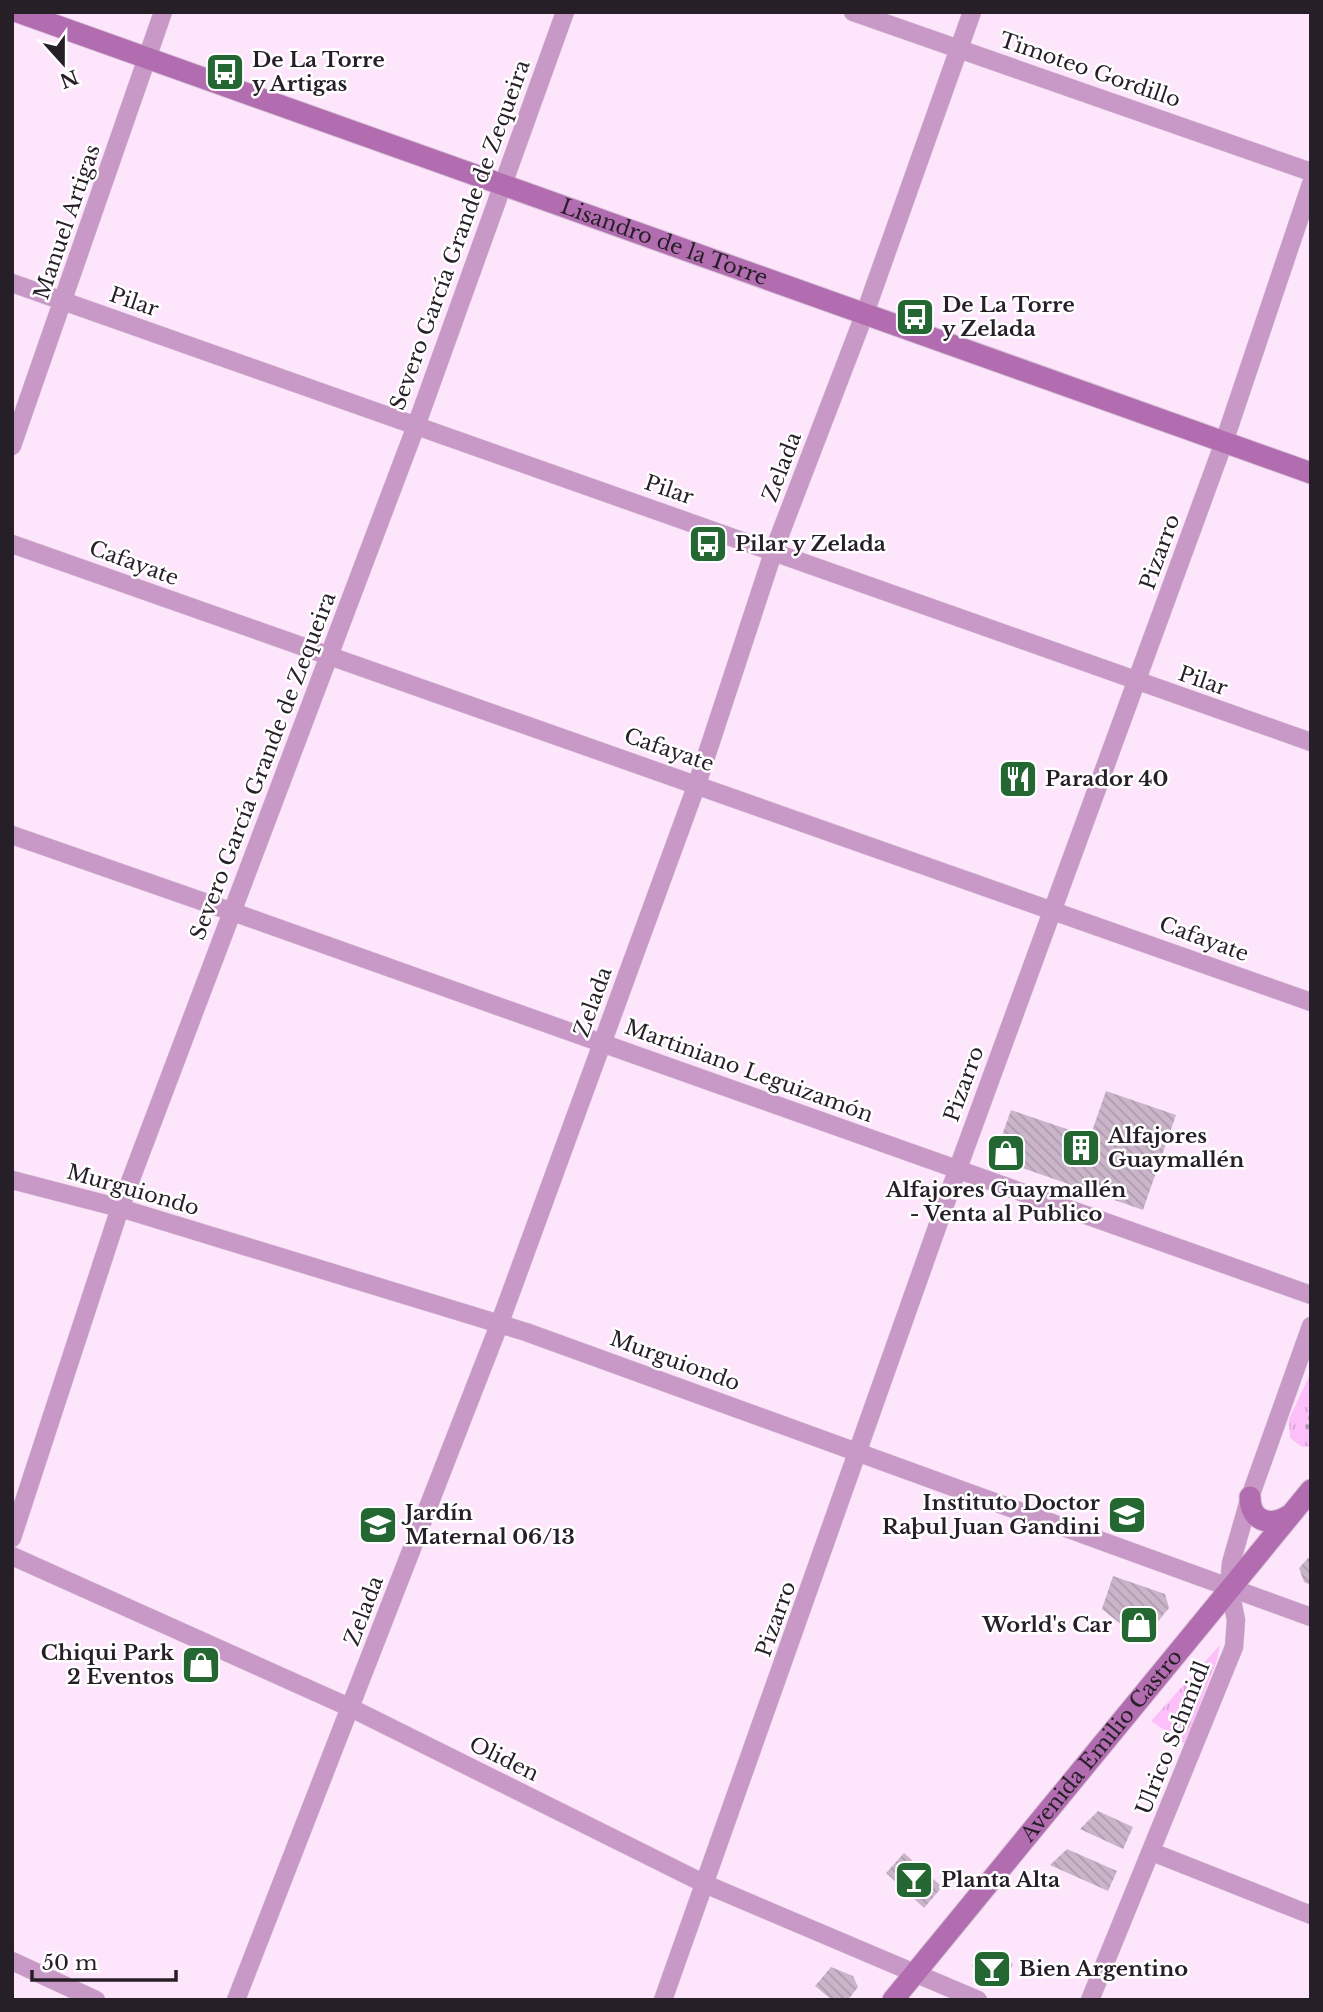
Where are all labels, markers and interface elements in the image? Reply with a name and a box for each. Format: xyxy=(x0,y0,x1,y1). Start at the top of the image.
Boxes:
street label: Timoteo Gordillo xyxy=(996,27,1184,113)
north arrow xyxy=(28,28,98,98)
place label: De La Torre y Artigas xyxy=(252,47,385,97)
bus stop icon: De La Torre y Artigas xyxy=(204,51,246,93)
street label: Severo García Grande de Zequeira xyxy=(384,56,536,414)
text: N xyxy=(56,64,81,92)
street label: Manuel Artigas xyxy=(28,141,106,303)
street label: Lisandro de la Torre xyxy=(557,194,771,291)
street label: Pilar xyxy=(106,282,162,322)
place label: De La Torre y Zelada xyxy=(942,292,1075,342)
bus stop icon: De La Torre y Zelada xyxy=(894,296,936,338)
street label: Zelada xyxy=(757,428,807,505)
street label: Pilar xyxy=(641,470,697,510)
street label: Pizarro xyxy=(1134,511,1186,593)
bus stop icon: Pilar y Zelada xyxy=(687,523,729,565)
place label: Pilar y Zelada xyxy=(735,531,886,557)
street label: Cafayate xyxy=(86,535,182,591)
street label: Severo García Grande de Zequeira xyxy=(184,588,342,944)
street label: Pilar xyxy=(1175,661,1231,701)
street label: Cafayate xyxy=(621,723,717,777)
restaurant icon: Parador 40 xyxy=(997,758,1039,800)
place label: Parador 40 xyxy=(1045,766,1168,792)
street label: Cafayate xyxy=(1156,911,1252,967)
street label: Zelada xyxy=(568,963,618,1041)
street label: Martiniano Leguizamón xyxy=(621,1014,877,1128)
street label: Pizarro xyxy=(938,1043,990,1125)
place label: Alfajores Guaymallén xyxy=(1107,1123,1244,1173)
building icon: Alfajores Guaymallén xyxy=(1060,1127,1102,1169)
shop icon: Alfajores Guaymallén - Venta al Publico xyxy=(985,1132,1027,1174)
street label: Murguiondo xyxy=(64,1159,202,1221)
place label: Alfajores Guaymallén - Venta al Publico xyxy=(885,1177,1126,1227)
street label: Murguiondo xyxy=(606,1325,744,1397)
place label: Instituto Doctor Raþul Juan Gandini xyxy=(882,1490,1101,1540)
school or university icon: Instituto Doctor Raþul Juan Gandini xyxy=(1106,1494,1148,1536)
place label: Jardín Maternal 06/13 xyxy=(401,1500,575,1550)
school or university icon: Jardín Maternal 06/13 xyxy=(357,1504,399,1546)
street label: Zelada xyxy=(339,1572,389,1649)
street label: Pizarro xyxy=(750,1578,802,1660)
shop icon: World's Car xyxy=(1118,1604,1160,1646)
place label: World's Car xyxy=(981,1612,1113,1638)
place label: Chiqui Park 2 Eventos xyxy=(41,1640,175,1690)
shop icon: Chiqui Park 2 Eventos xyxy=(180,1644,222,1686)
street label: Avenida Emilio Castro xyxy=(1014,1644,1188,1848)
street label: Ulrico Schmidl xyxy=(1130,1657,1216,1818)
street label: Oliden xyxy=(465,1731,543,1787)
bar icon: Planta Alta xyxy=(893,1859,935,1901)
place label: Planta Alta xyxy=(941,1867,1060,1893)
scale bar xyxy=(32,1938,175,1982)
bar icon: Bien Argentino xyxy=(971,1948,1013,1990)
text: 50 m xyxy=(42,1950,98,1976)
place label: Bien Argentino xyxy=(1019,1956,1188,1982)

